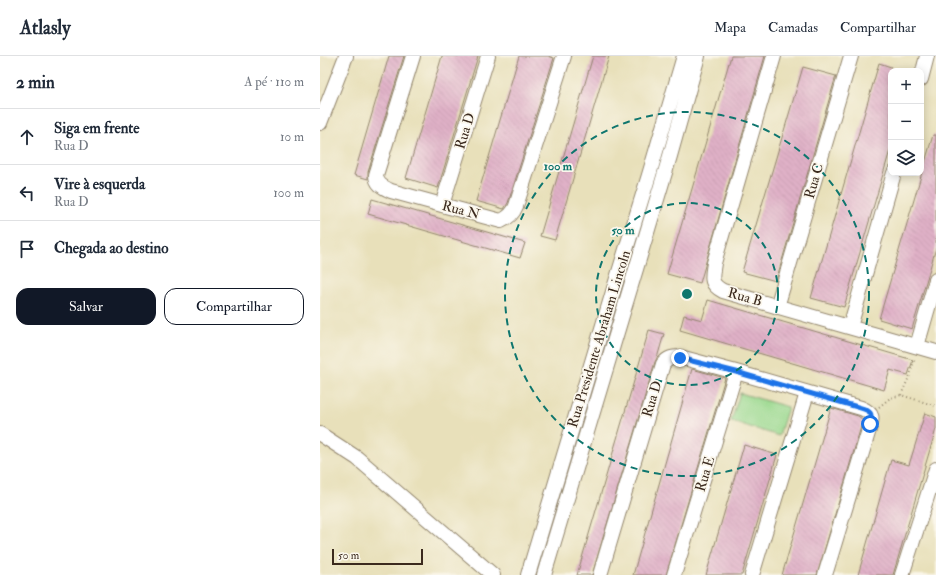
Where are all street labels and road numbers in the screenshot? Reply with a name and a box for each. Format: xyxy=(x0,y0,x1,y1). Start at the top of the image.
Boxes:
street label: Rua D xyxy=(451,111,479,151)
street label: Rua C xyxy=(801,161,827,201)
street label: Rua N xyxy=(440,197,482,223)
street label: Rua Presidente Abraham Lincoln xyxy=(564,248,634,430)
street label: Rua B xyxy=(726,284,764,310)
street label: Rua D xyxy=(638,379,666,419)
street label: Rua E xyxy=(692,454,718,494)

